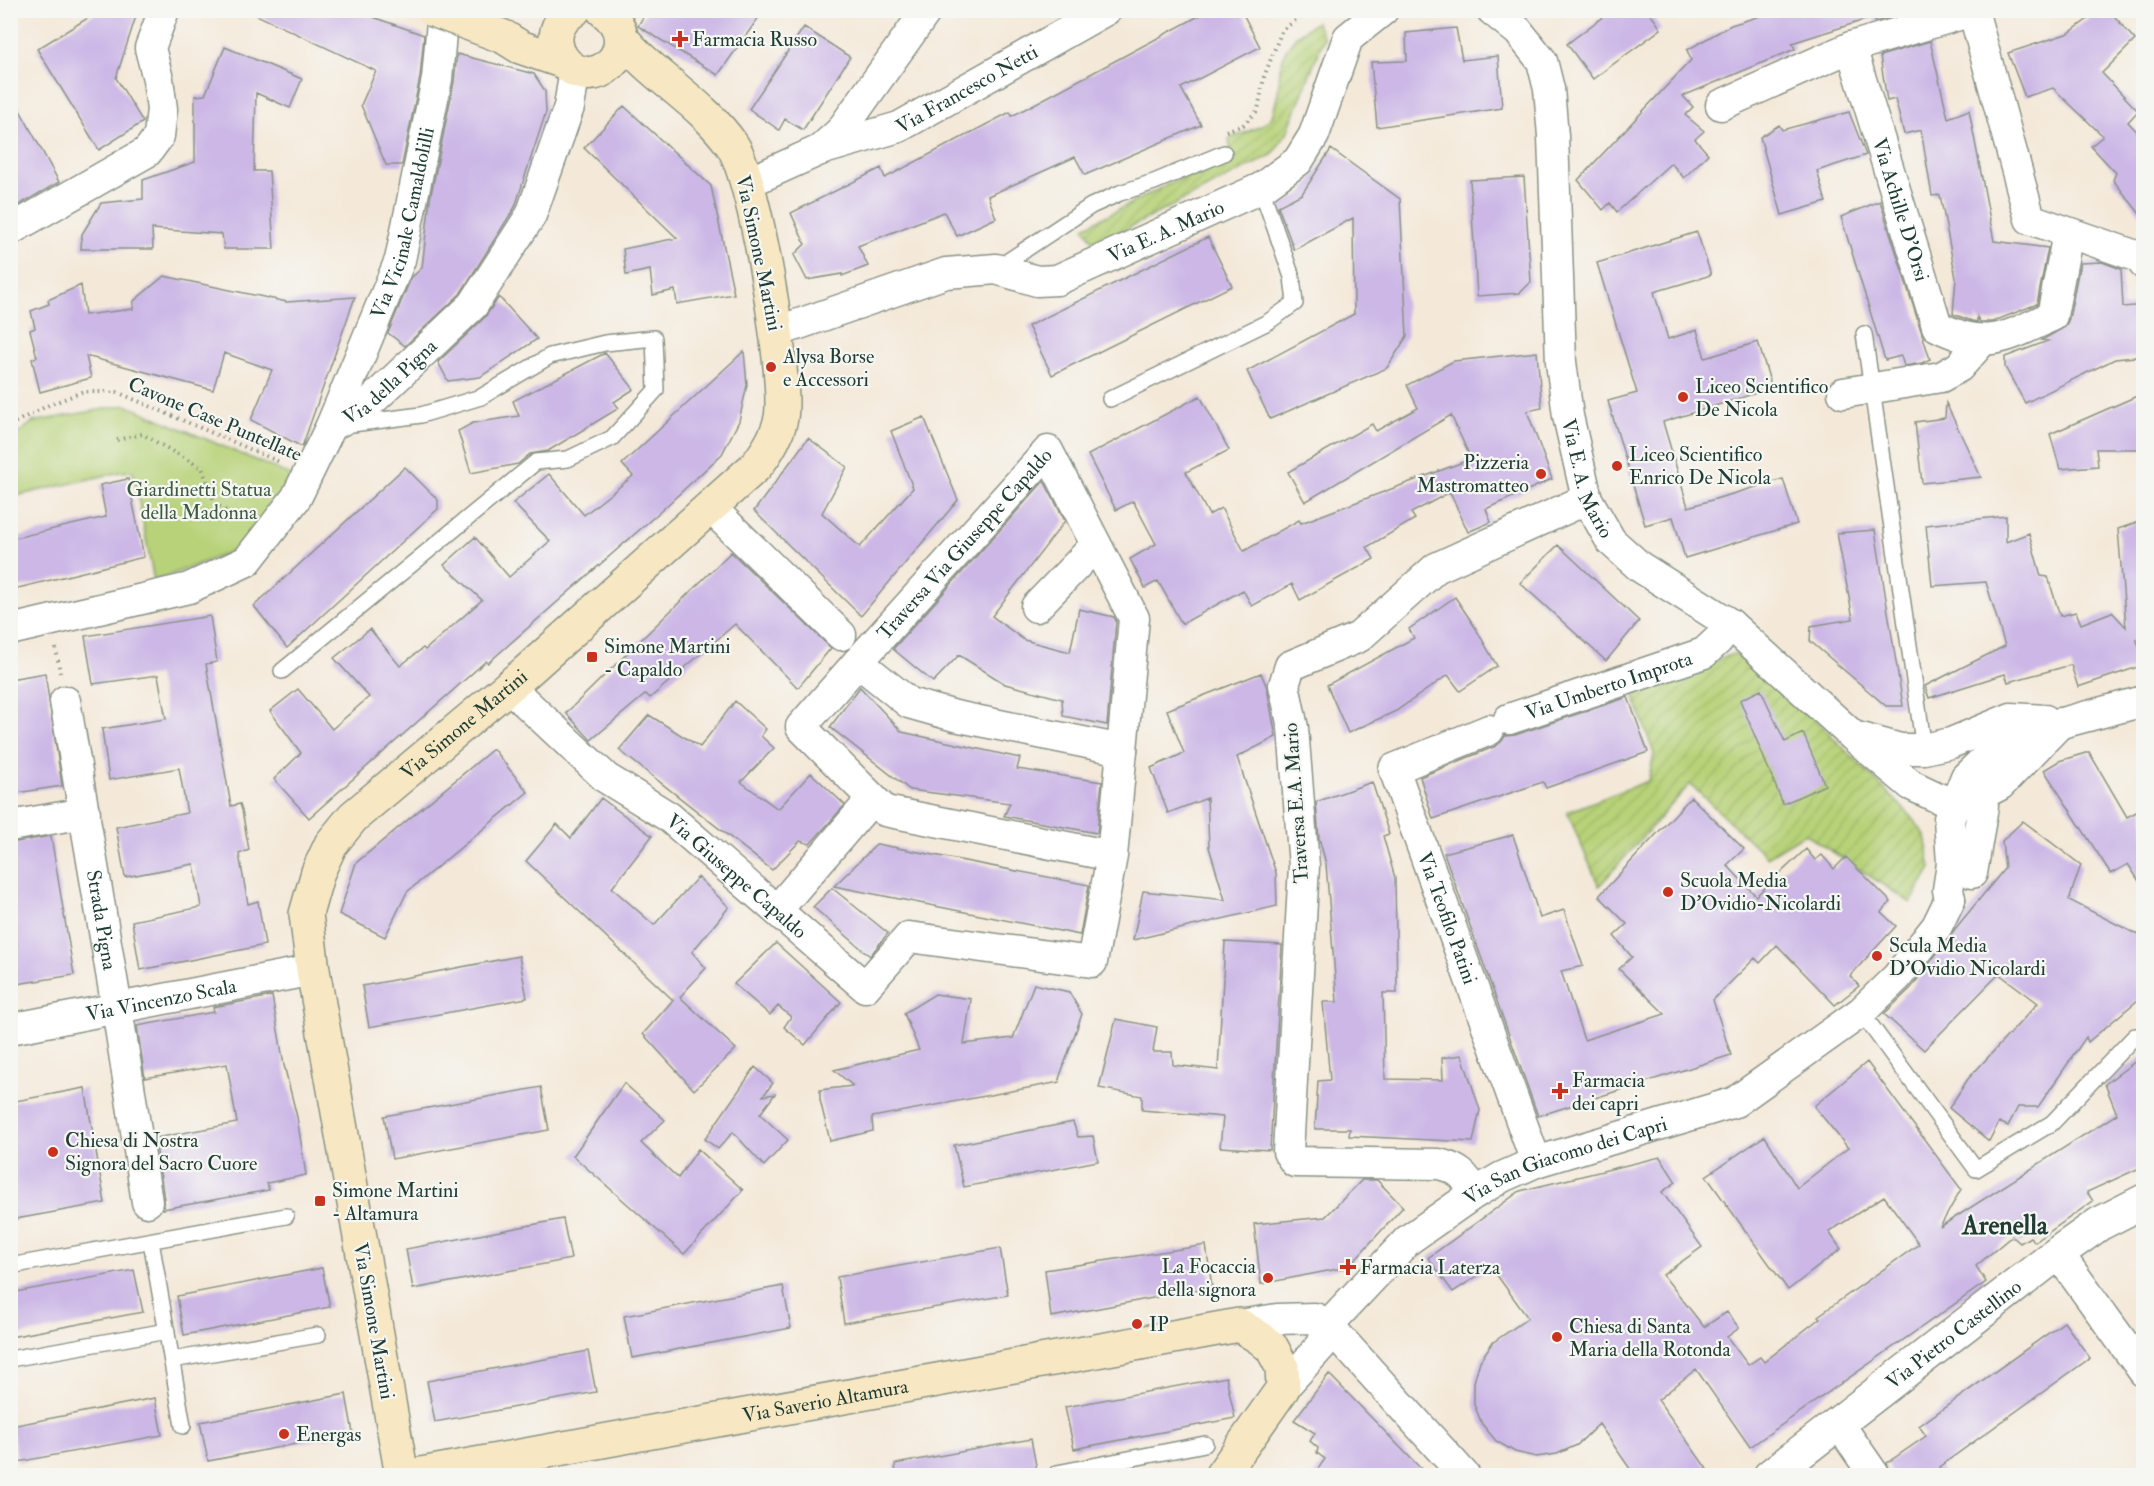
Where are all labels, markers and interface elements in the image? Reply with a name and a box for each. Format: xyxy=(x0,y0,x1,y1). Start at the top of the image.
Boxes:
place label: Farmacia Russo xyxy=(692,27,817,52)
marker: Farmacia Russo xyxy=(673,32,687,46)
street label: Via Francesco Netti xyxy=(891,39,1042,139)
street label: Via Vicinale Camaldolilli xyxy=(365,125,439,322)
street label: Via Achille D'Orsi xyxy=(1867,135,1935,284)
street label: Via Simone Martini xyxy=(730,173,788,333)
street label: Via E. A. Mario xyxy=(1104,194,1228,268)
street label: Via della Pigna xyxy=(338,333,443,430)
place label: Alysa Borse e Accessori xyxy=(782,344,874,392)
marker: Alysa Borse e Accessori xyxy=(764,360,778,374)
street label: Cavone Case Puntellate xyxy=(124,371,306,467)
place label: Liceo Scientifico De Nicola xyxy=(1695,374,1828,422)
marker: Liceo Scientifico De Nicola xyxy=(1676,390,1690,404)
street label: Via E. A. Mario xyxy=(1556,416,1619,542)
place label: Liceo Scientifico Enrico De Nicola xyxy=(1629,442,1772,490)
street label: Traversa Via Giuseppe Capaldo xyxy=(872,443,1057,645)
place label: Pizzeria Mastromatteo xyxy=(1417,450,1530,498)
marker: Liceo Scientifico Enrico De Nicola xyxy=(1610,459,1624,473)
marker: Pizzeria Mastromatteo xyxy=(1534,467,1548,481)
park label: Giardinetti Statua della Madonna xyxy=(127,477,272,525)
place label: Simone Martini - Capaldo xyxy=(604,634,731,683)
street label: Via Umberto Improta xyxy=(1522,645,1696,725)
marker: Simone Martini - Capaldo xyxy=(585,650,599,664)
street label: Via Simone Martini xyxy=(395,664,532,785)
street label: Traversa E.A. Mario xyxy=(1278,722,1314,884)
street label: Via Giuseppe Capaldo xyxy=(662,808,812,944)
street label: Via Teofilo Patini xyxy=(1412,848,1483,987)
street label: Strada Pigna xyxy=(81,868,123,972)
place label: Scuola Media D'Ovidio-Nicolardi xyxy=(1680,868,1841,916)
marker: Scuola Media D'Ovidio-Nicolardi xyxy=(1661,885,1675,899)
place label: Scula Media D'Ovidio Nicolardi xyxy=(1889,933,2046,981)
marker: Scula Media D'Ovidio Nicolardi xyxy=(1870,949,1884,963)
street label: Via Vincenzo Scala xyxy=(84,973,239,1026)
place label: Farmacia dei capri xyxy=(1572,1068,1646,1117)
marker: Farmacia dei capri xyxy=(1553,1084,1567,1098)
street label: Via San Giacomo dei Capri xyxy=(1458,1111,1670,1210)
place label: Chiesa di Nostra Signora del Sacro Cuore xyxy=(65,1128,257,1176)
marker: Chiesa di Nostra Signora del Sacro Cuore xyxy=(46,1145,60,1159)
place label: Simone Martini - Altamura xyxy=(332,1178,459,1226)
marker: Simone Martini - Altamura xyxy=(313,1194,327,1208)
district label: Arenella xyxy=(1961,1210,2049,1242)
street label: Via Simone Martini xyxy=(348,1241,400,1401)
place label: La Focaccia della signora xyxy=(1158,1254,1257,1302)
place label: Farmacia Laterza xyxy=(1360,1255,1501,1280)
marker: Farmacia Laterza xyxy=(1341,1260,1355,1274)
marker: La Focaccia della signora xyxy=(1261,1271,1275,1285)
street label: Via Pietro Castellino xyxy=(1881,1274,2026,1394)
place label: IP xyxy=(1149,1312,1169,1337)
place label: Chiesa di Santa Maria della Rotonda xyxy=(1569,1314,1731,1362)
marker: IP xyxy=(1130,1317,1144,1331)
marker: Chiesa di Santa Maria della Rotonda xyxy=(1550,1330,1564,1344)
street label: Via Saverio Altamura xyxy=(740,1373,911,1428)
place label: Energas xyxy=(296,1422,362,1447)
marker: Energas xyxy=(277,1427,291,1441)

